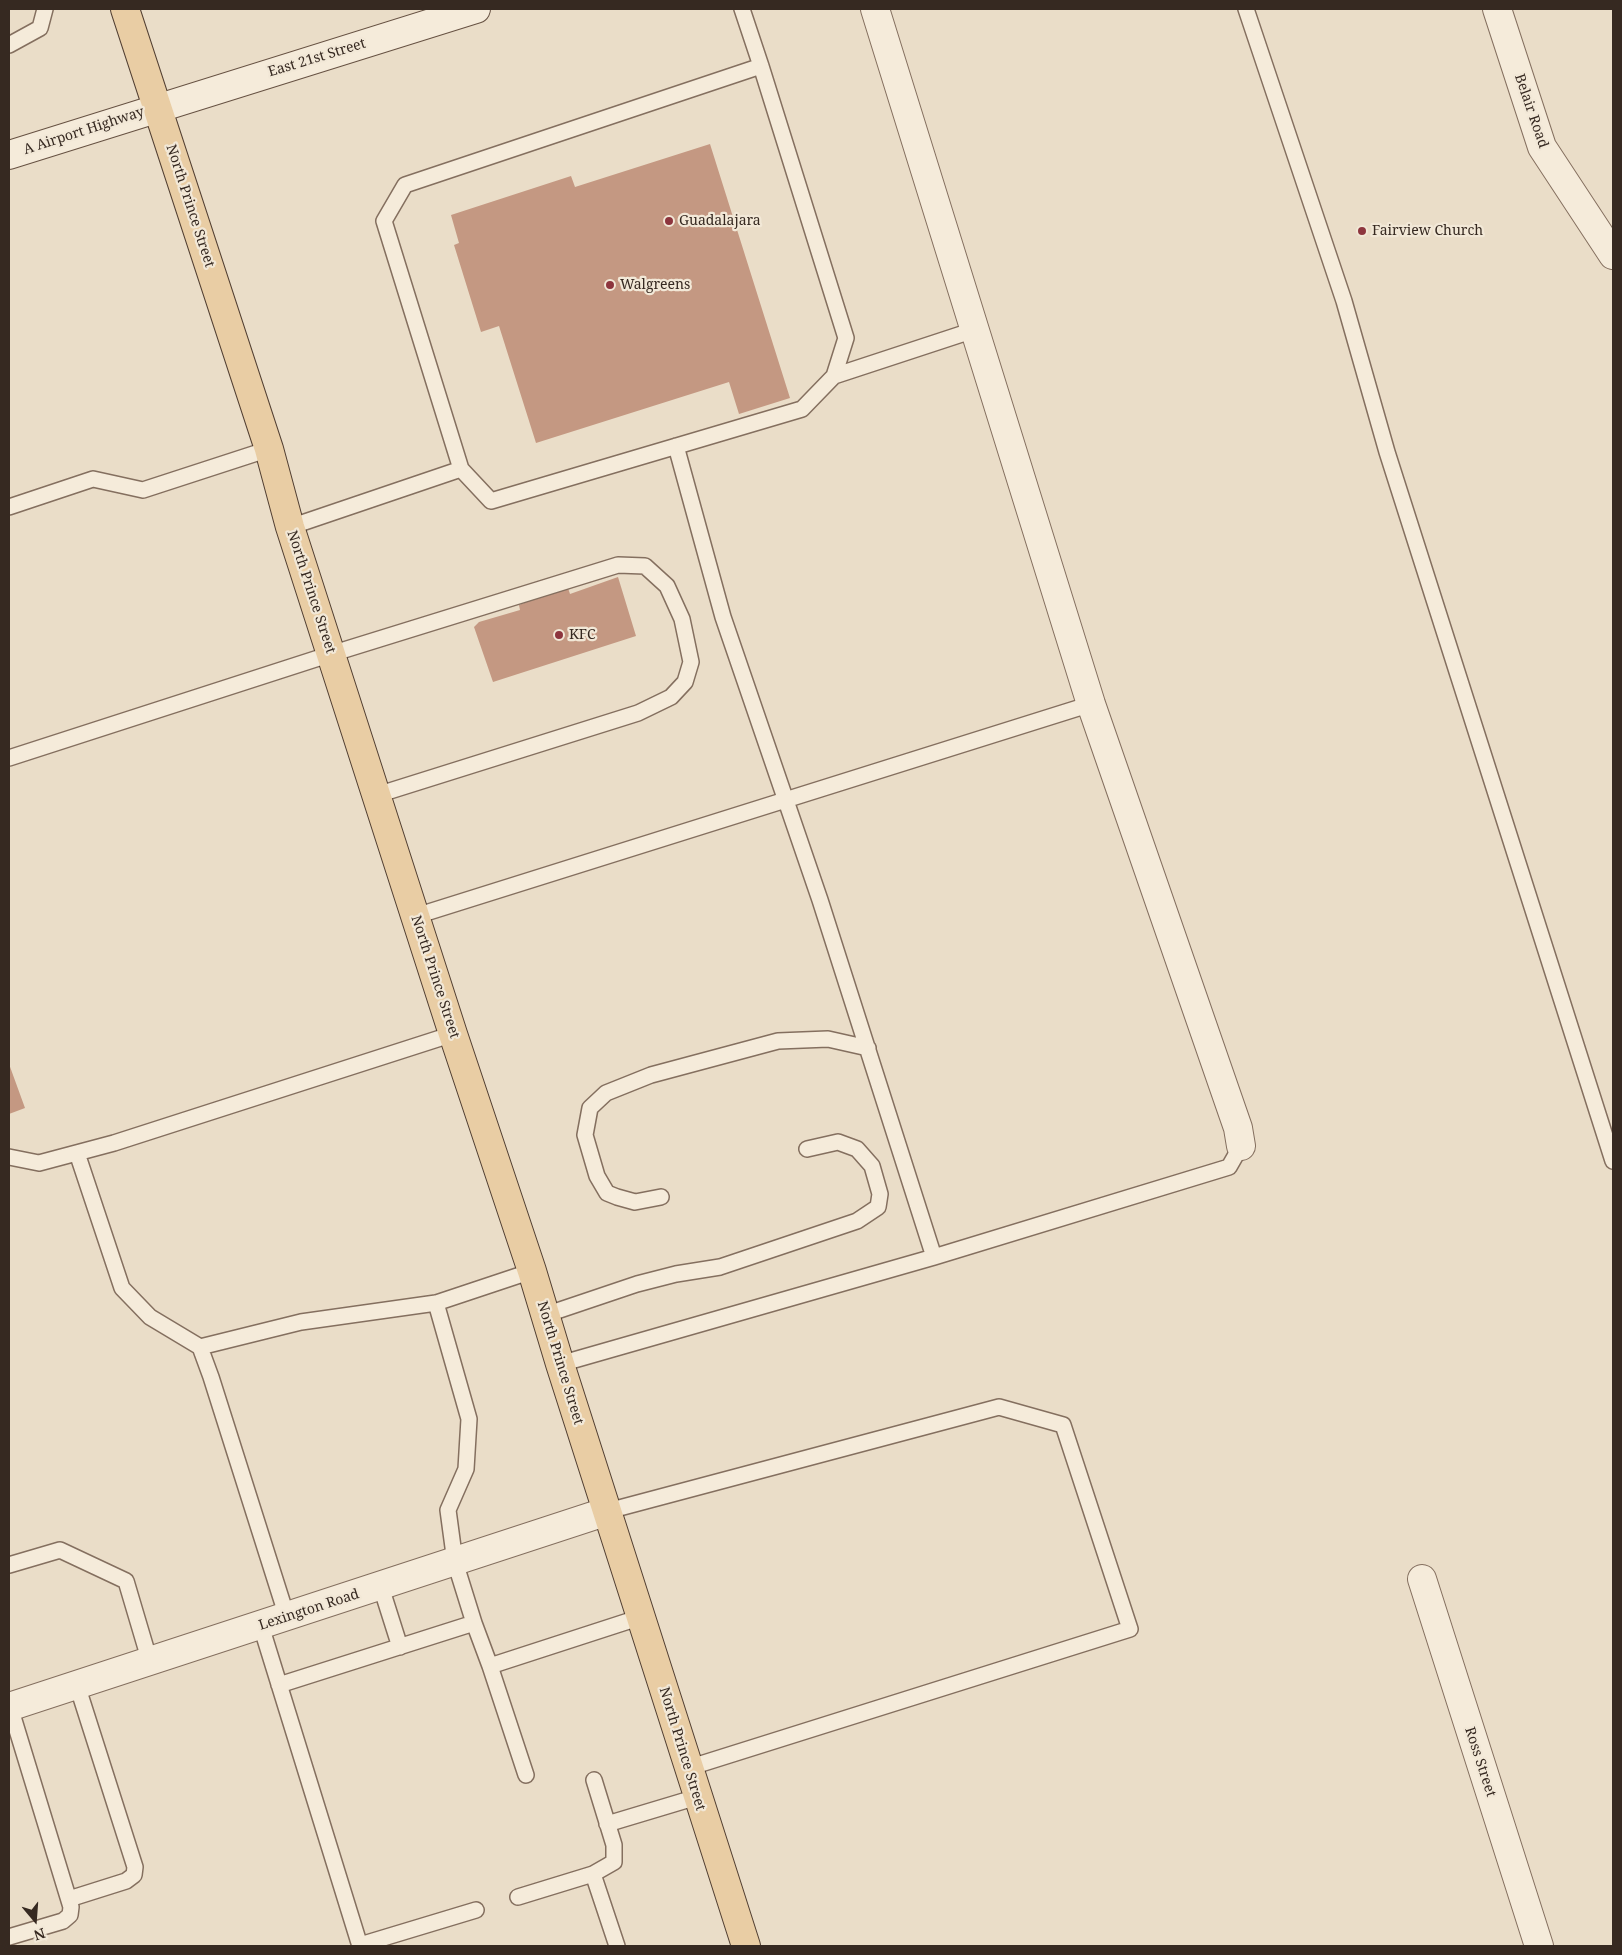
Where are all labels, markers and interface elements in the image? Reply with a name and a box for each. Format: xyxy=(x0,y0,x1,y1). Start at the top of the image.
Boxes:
street label: East 21st Street xyxy=(266,35,368,81)
street label: Belair Road xyxy=(1510,72,1552,150)
street label: A Airport Highway xyxy=(22,104,146,158)
street label: North Prince Street xyxy=(162,142,218,270)
place label: Guadalajara xyxy=(679,213,761,229)
marker: Guadalajara xyxy=(663,215,675,227)
place label: Fairview Church xyxy=(1372,223,1483,239)
marker: Fairview Church xyxy=(1356,225,1368,237)
place label: Walgreens xyxy=(620,277,690,293)
marker: Walgreens xyxy=(604,279,616,291)
street label: North Prince Street xyxy=(283,528,339,656)
place label: KFC xyxy=(569,627,596,643)
marker: KFC xyxy=(553,629,565,641)
street label: North Prince Street xyxy=(407,913,463,1041)
street label: North Prince Street xyxy=(533,1299,587,1427)
street label: Lexington Road xyxy=(257,1586,361,1634)
street label: North Prince Street xyxy=(655,1685,709,1813)
street label: Ross Street xyxy=(1461,1725,1499,1799)
north arrow xyxy=(10,1895,60,1945)
text: N xyxy=(32,1924,48,1945)

